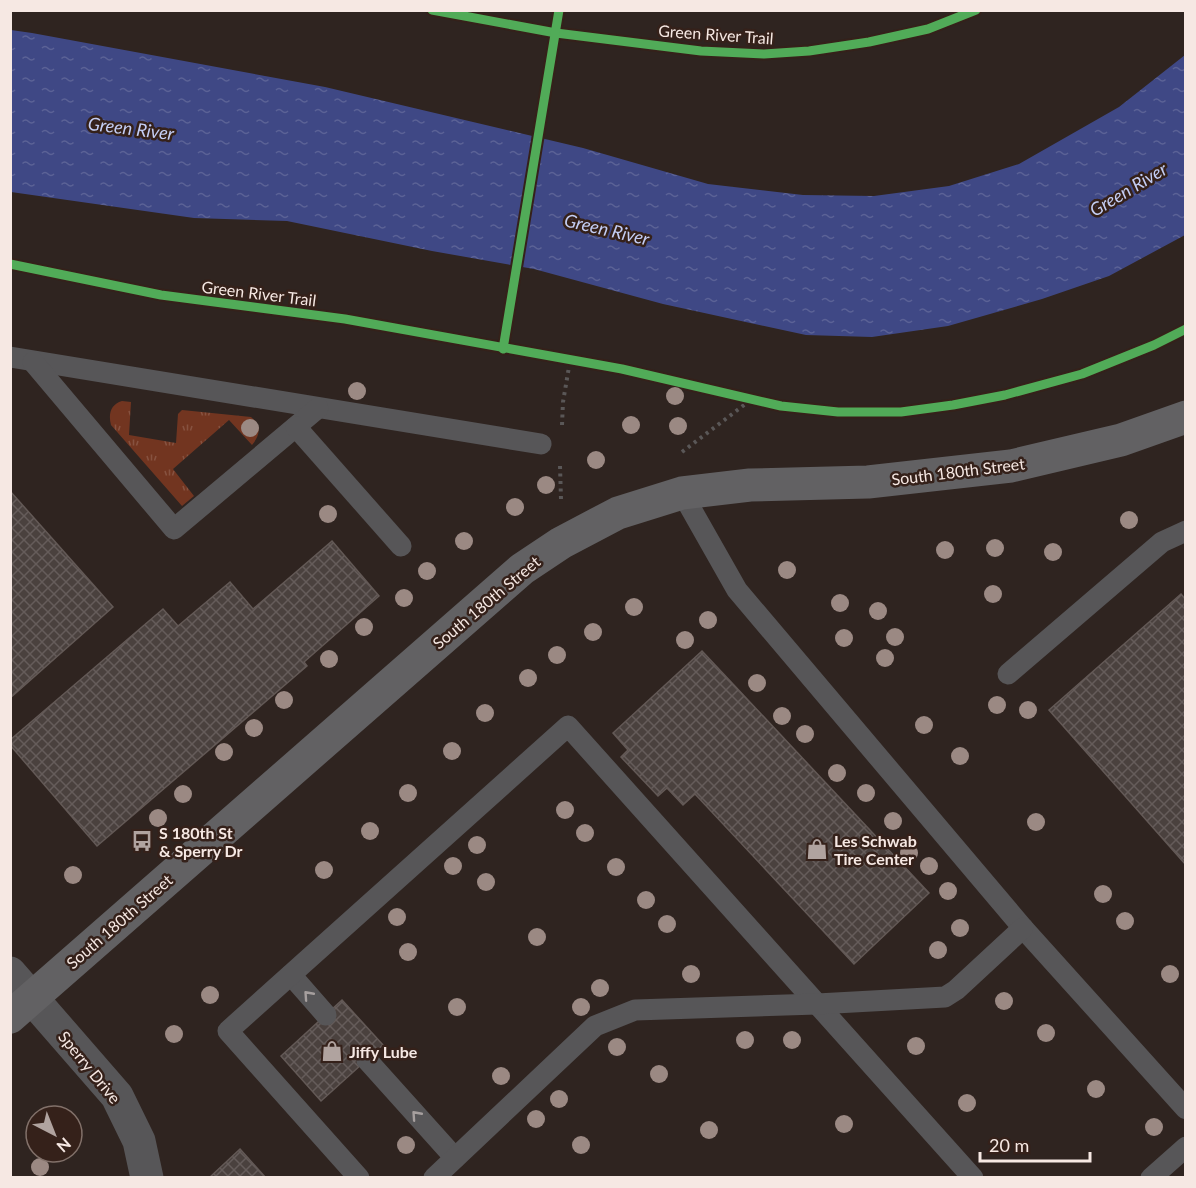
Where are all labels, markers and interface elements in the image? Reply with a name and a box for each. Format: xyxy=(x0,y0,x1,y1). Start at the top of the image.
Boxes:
street label: Green River Trail xyxy=(658,21,774,47)
water label: Green River xyxy=(87,112,176,144)
water label: Green River xyxy=(1085,157,1171,221)
water label: Green River xyxy=(562,209,652,250)
street label: Green River Trail xyxy=(201,277,317,309)
street label: South 180th Street xyxy=(890,453,1026,489)
street label: South 180th Street xyxy=(429,551,544,652)
place label: S 180th St & Sperry Dr xyxy=(159,823,243,860)
bus stop icon: S 180th St & Sperry Dr xyxy=(130,829,154,853)
place label: Les Schwab Tire Center xyxy=(834,831,917,868)
shop icon: Les Schwab Tire Center xyxy=(805,837,829,861)
street label: South 180th Street xyxy=(62,870,176,972)
one-way arrow xyxy=(304,991,315,1002)
street label: Sperry Drive xyxy=(55,1027,125,1107)
shop icon: Jiffy Lube xyxy=(320,1039,344,1063)
place label: Jiffy Lube xyxy=(349,1042,418,1061)
north arrow xyxy=(24,1104,84,1164)
one-way arrow xyxy=(412,1111,423,1122)
scale bar xyxy=(980,1125,1090,1163)
text: N xyxy=(53,1134,75,1157)
text: 20 m xyxy=(989,1134,1029,1156)

